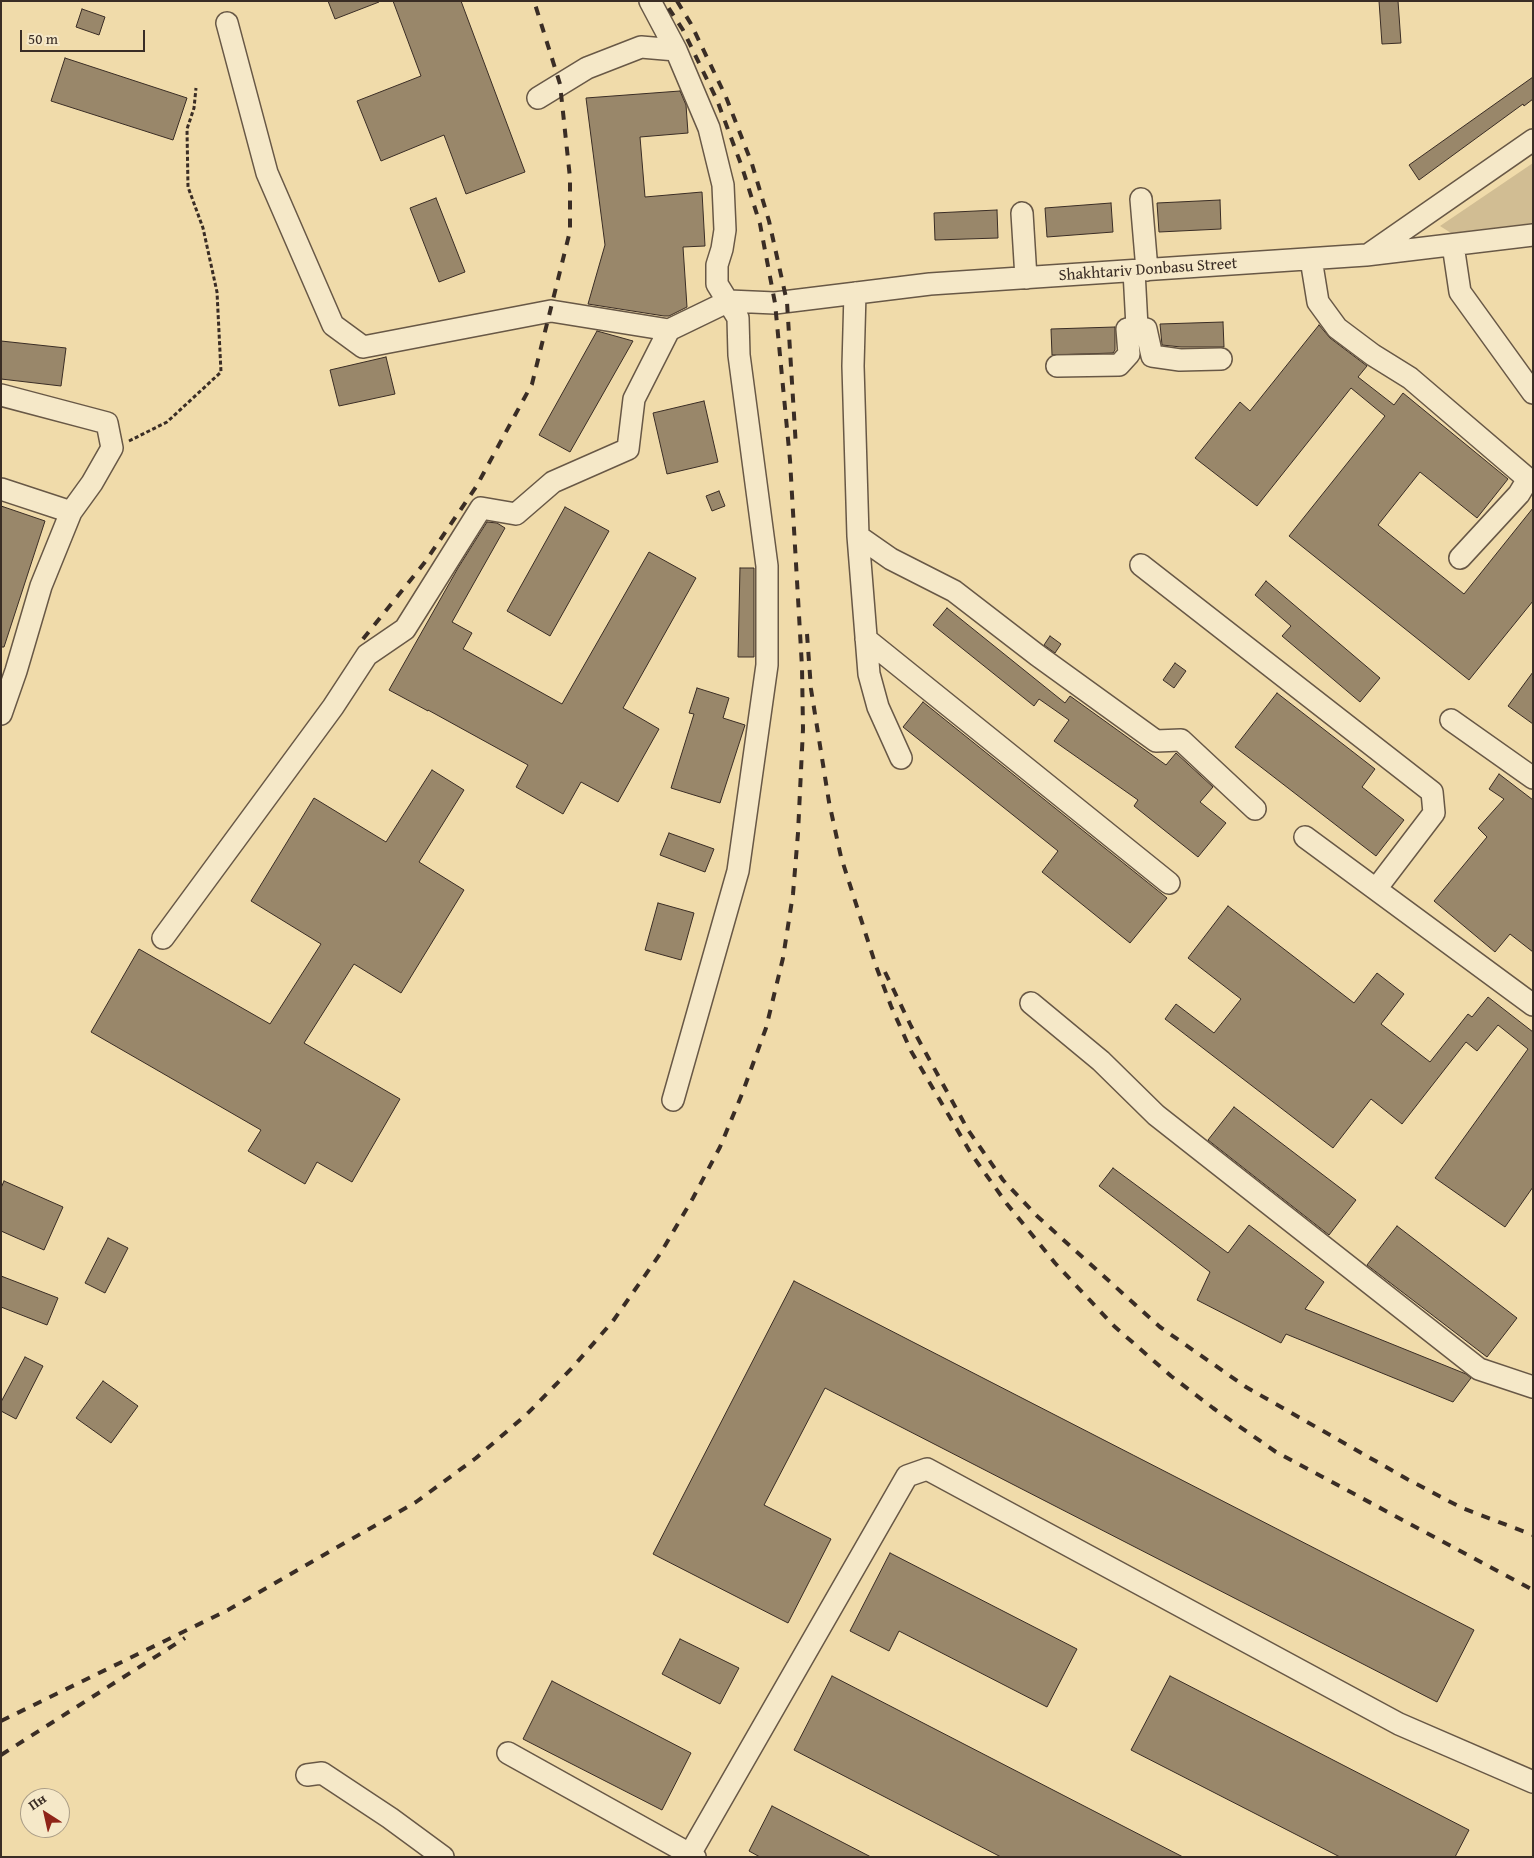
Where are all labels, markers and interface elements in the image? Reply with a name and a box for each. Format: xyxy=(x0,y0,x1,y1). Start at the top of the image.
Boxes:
scale bar xyxy=(22,20,148,52)
text: 50 m xyxy=(28,28,58,49)
street label: Shakhtariv Donbasu Street xyxy=(1058,254,1238,286)
north arrow xyxy=(20,1788,70,1838)
text: Пн xyxy=(24,1788,50,1815)

